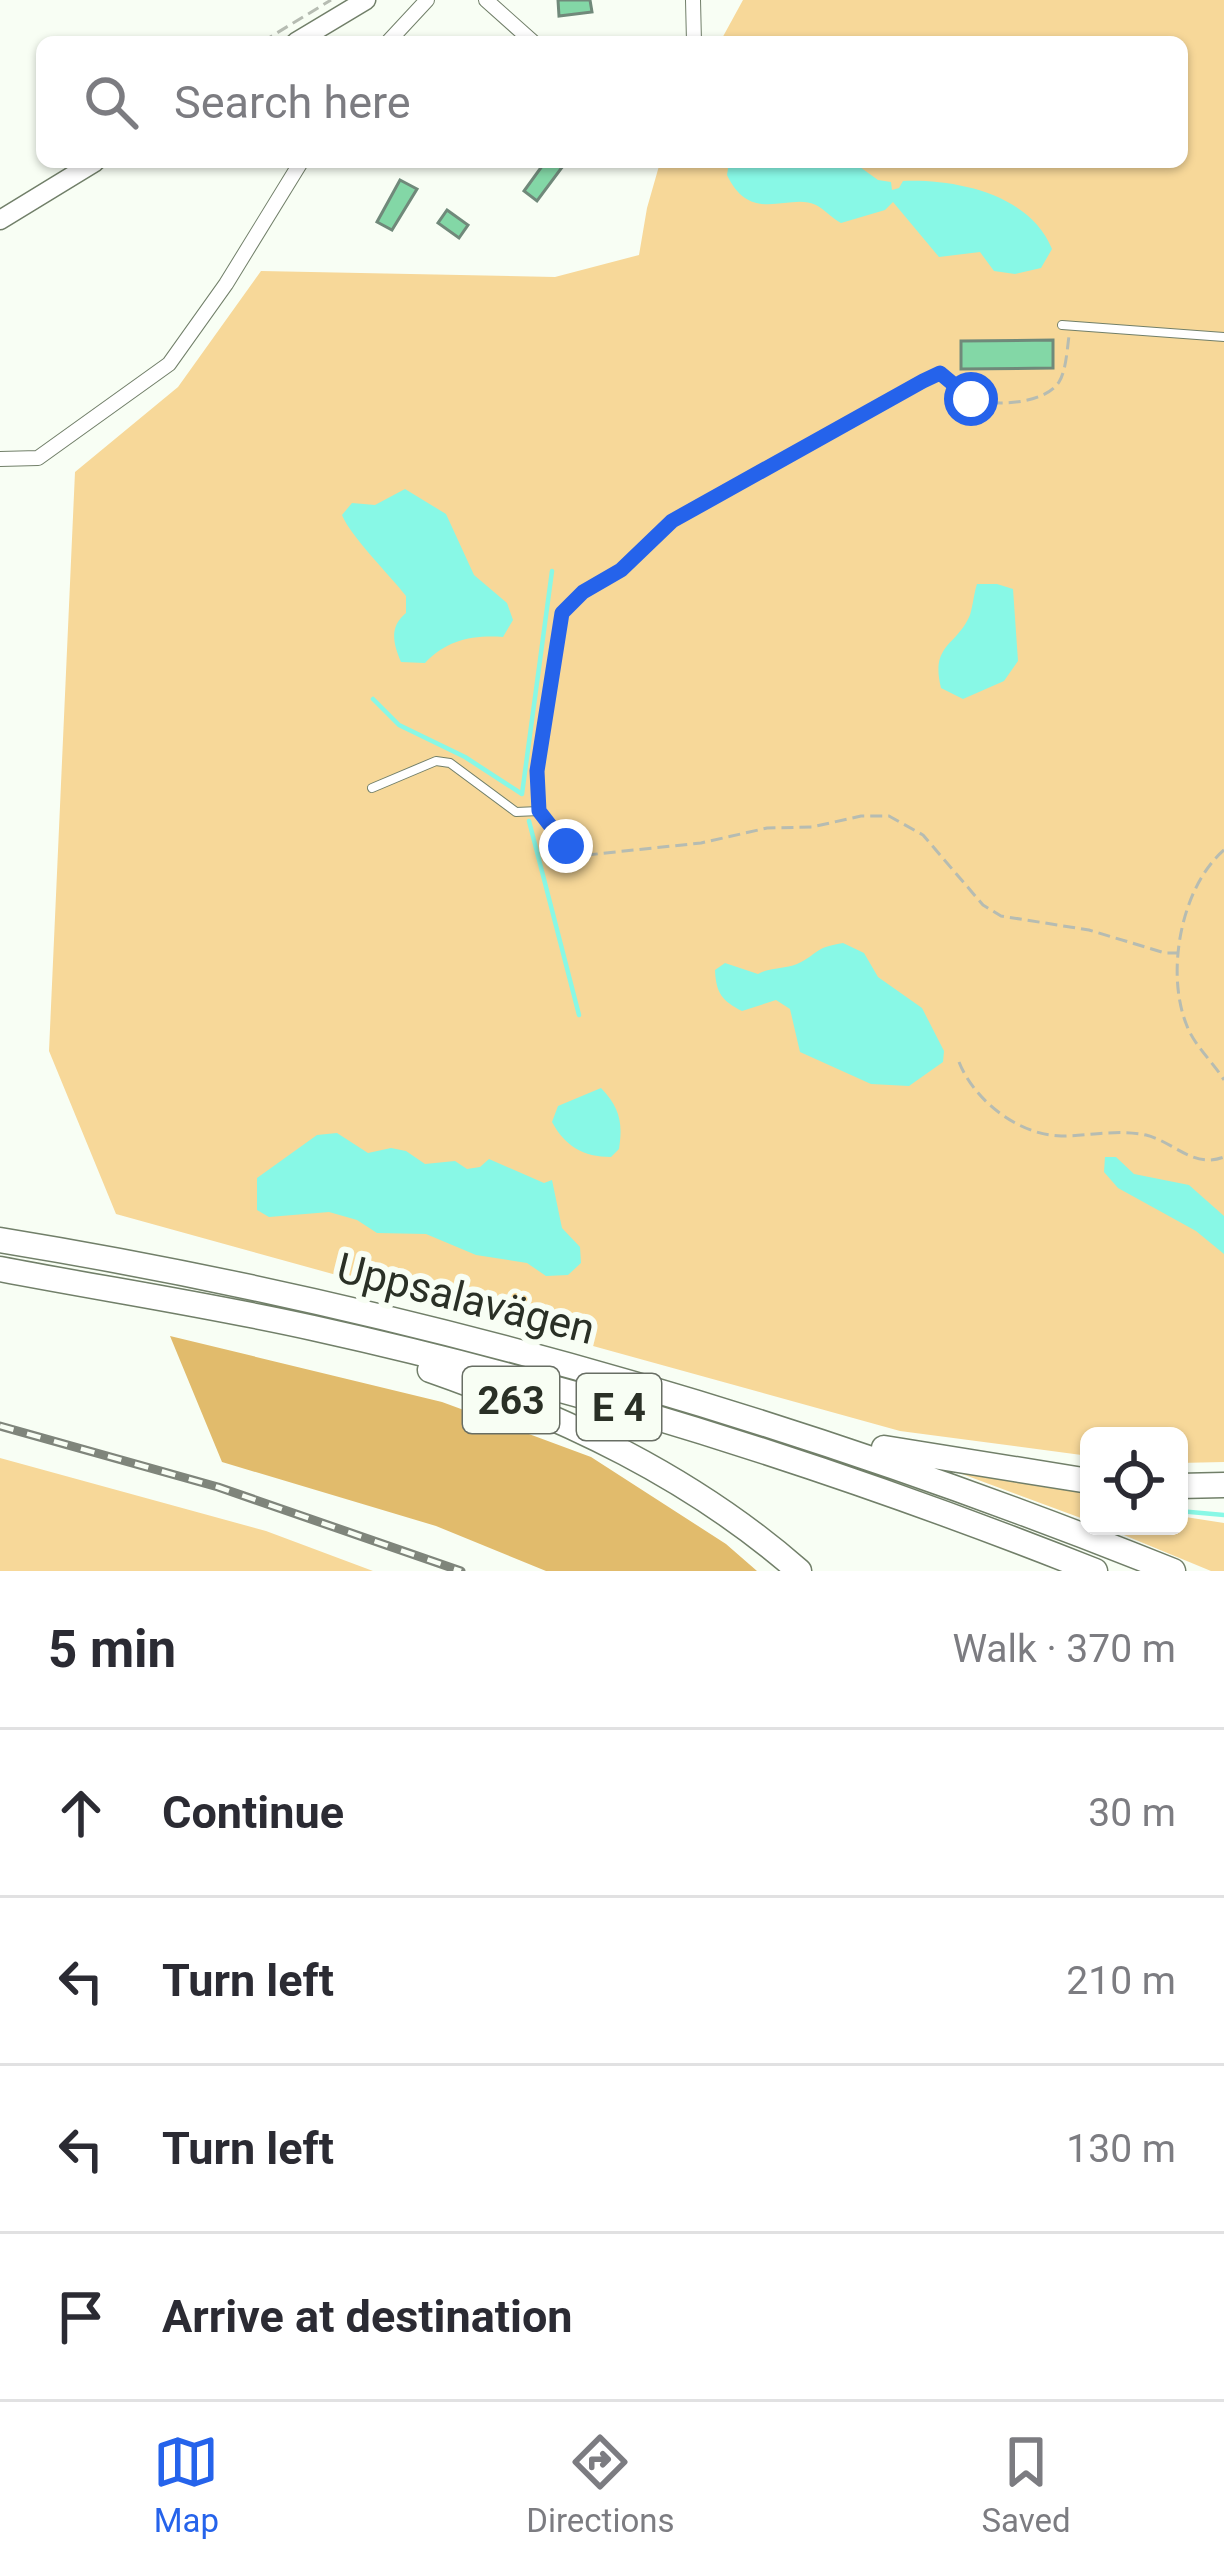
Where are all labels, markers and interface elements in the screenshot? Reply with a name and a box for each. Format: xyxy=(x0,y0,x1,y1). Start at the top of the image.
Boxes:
search box xyxy=(36,36,1188,168)
icon: search xyxy=(78,69,144,135)
text: Search here xyxy=(174,76,411,129)
route start xyxy=(944,372,998,426)
route end xyxy=(539,819,593,873)
street label: Uppsalavägen xyxy=(332,1243,600,1354)
road number: 263 xyxy=(463,1367,559,1433)
road number: E 4 xyxy=(577,1374,661,1440)
map controls xyxy=(1080,1427,1188,1535)
button: locate xyxy=(1080,1427,1188,1535)
text: 5 min xyxy=(48,1620,176,1679)
text: Walk · 370 m xyxy=(952,1626,1176,1672)
icon: ahead xyxy=(48,1780,114,1846)
text: Continue xyxy=(162,1786,344,1839)
text: 30 m xyxy=(1088,1790,1176,1836)
icon: left xyxy=(48,1948,114,2014)
text: Turn left xyxy=(162,1954,334,2007)
text: 210 m xyxy=(1066,1958,1176,2004)
icon: left xyxy=(48,2116,114,2182)
text: Turn left xyxy=(162,2122,334,2175)
text: 130 m xyxy=(1066,2126,1176,2172)
icon: arrive xyxy=(48,2284,114,2350)
text: Arrive at destination xyxy=(162,2290,573,2343)
tab: Map xyxy=(153,2429,219,2540)
tab: Directions xyxy=(526,2429,675,2540)
tab: Saved xyxy=(981,2429,1071,2540)

